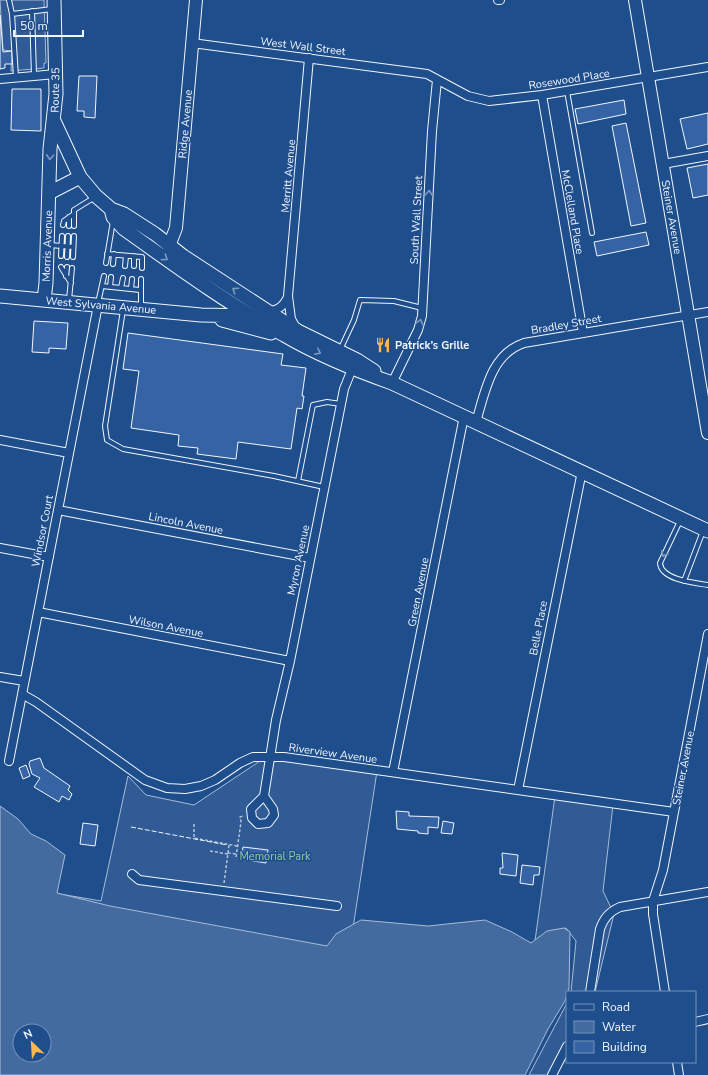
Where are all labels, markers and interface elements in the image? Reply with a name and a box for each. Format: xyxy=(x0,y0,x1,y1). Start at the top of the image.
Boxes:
scale bar xyxy=(14,12,83,38)
text: 50 m xyxy=(20,18,48,34)
street label: West Wall Street xyxy=(259,34,347,59)
street label: Rosewood Place xyxy=(527,66,611,93)
street label: Route 35 xyxy=(48,67,63,113)
street label: Ridge Avenue xyxy=(175,89,196,159)
street label: Merritt Avenue xyxy=(278,139,299,213)
one-way arrow xyxy=(45,154,54,160)
street label: McClelland Place xyxy=(558,169,587,256)
street label: South Wall Street xyxy=(407,175,426,265)
street label: Steiner Avenue xyxy=(658,179,685,256)
one-way arrow xyxy=(424,190,433,196)
street label: Morris Avenue xyxy=(39,210,56,282)
one-way arrow xyxy=(161,254,168,261)
one-way arrow xyxy=(232,288,239,295)
street label: West Sylvania Avenue xyxy=(45,293,157,318)
street label: Bradley Street xyxy=(530,311,603,338)
one-way arrow xyxy=(415,319,424,326)
restaurant icon: Patrick’s Grille xyxy=(374,336,392,354)
place label: Patrick’s Grille xyxy=(395,338,469,353)
one-way arrow xyxy=(314,347,322,355)
street label: Windsor Court xyxy=(28,494,57,568)
street label: Lincoln Avenue xyxy=(147,509,225,538)
street label: Myron Avenue xyxy=(284,523,313,597)
one-way arrow xyxy=(661,549,669,557)
street label: Green Avenue xyxy=(404,556,433,628)
street label: Belle Place xyxy=(526,599,551,657)
street label: Wilson Avenue xyxy=(127,612,205,641)
street label: Steiner Avenue xyxy=(669,730,698,806)
street label: Riverview Avenue xyxy=(288,740,378,767)
park label: Memorial Park xyxy=(239,849,311,864)
legend xyxy=(566,991,696,1063)
text: Road xyxy=(602,999,630,1015)
text: Water xyxy=(602,1019,636,1035)
north arrow xyxy=(12,1023,52,1063)
text: N xyxy=(21,1026,35,1043)
text: Building xyxy=(602,1039,647,1055)

